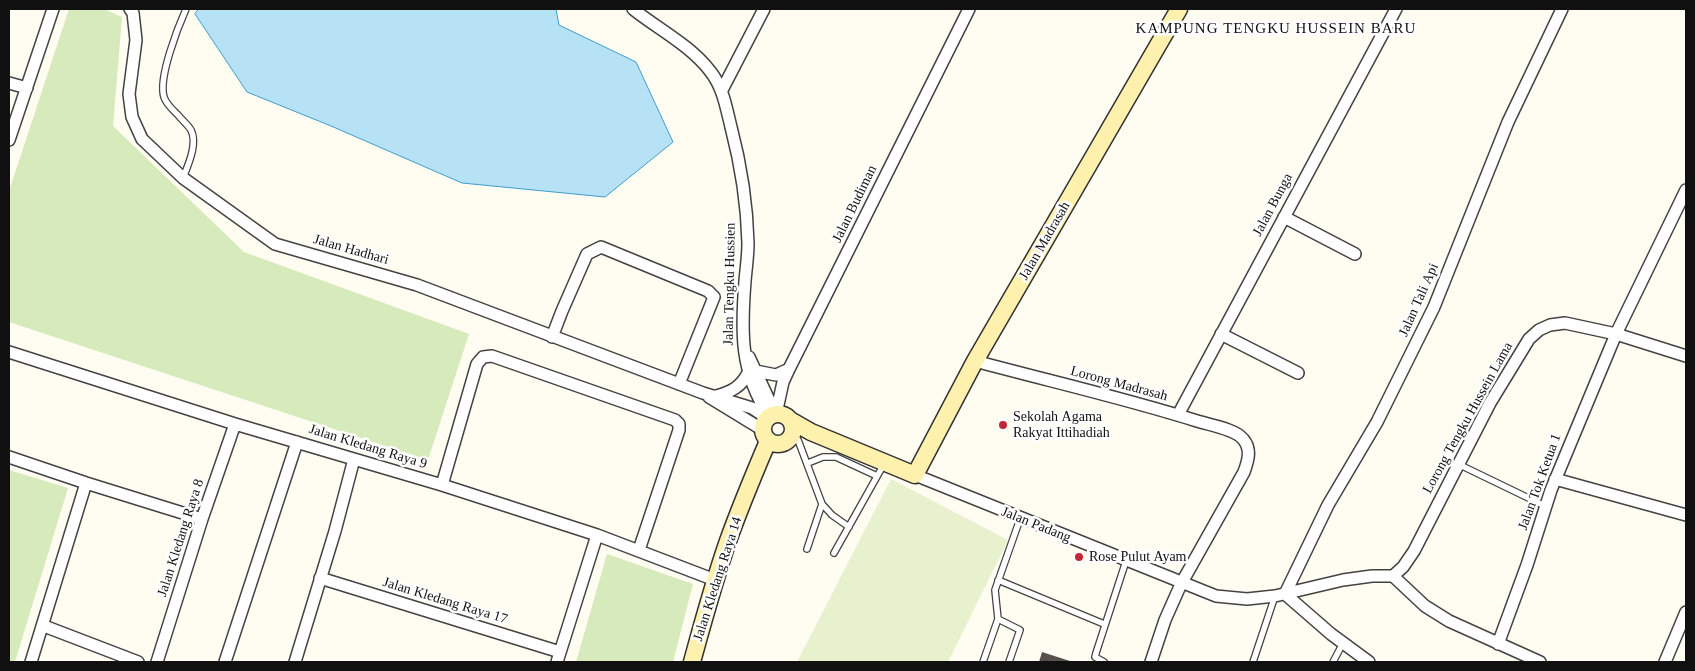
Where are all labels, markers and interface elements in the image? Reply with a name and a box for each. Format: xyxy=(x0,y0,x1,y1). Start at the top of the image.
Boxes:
district label: KAMPUNG TENGKU HUSSEIN BARU xyxy=(1132,20,1420,38)
street label: Jalan Budiman xyxy=(829,163,881,245)
street label: Jalan Bunga xyxy=(1249,171,1297,239)
street label: Jalan Madrasah xyxy=(1016,199,1074,283)
street label: Jalan Tengku Hussien xyxy=(721,223,739,345)
street label: Jalan Hadhari xyxy=(312,231,390,269)
street label: Jalan Tali Api xyxy=(1395,261,1443,339)
street label: Lorong Tengku Hussein Lama xyxy=(1419,339,1517,497)
street label: Lorong Madrasah xyxy=(1069,363,1169,405)
place label: Sekolah Agama Rakyat Ittihadiah xyxy=(1013,409,1110,442)
marker: Sekolah Agama Rakyat Ittihadiah xyxy=(997,419,1009,431)
street label: Jalan Kledang Raya 9 xyxy=(307,421,429,473)
street label: Jalan Tok Ketua 1 xyxy=(1515,432,1565,532)
street label: Jalan Kledang Raya 8 xyxy=(154,477,208,599)
street label: Jalan Padang xyxy=(999,503,1073,547)
street label: Jalan Kledang Raya 14 xyxy=(690,515,746,643)
place label: Rose Pulut Ayam xyxy=(1089,549,1186,565)
marker: Rose Pulut Ayam xyxy=(1073,551,1085,563)
street label: Jalan Kledang Raya 17 xyxy=(381,574,509,628)

